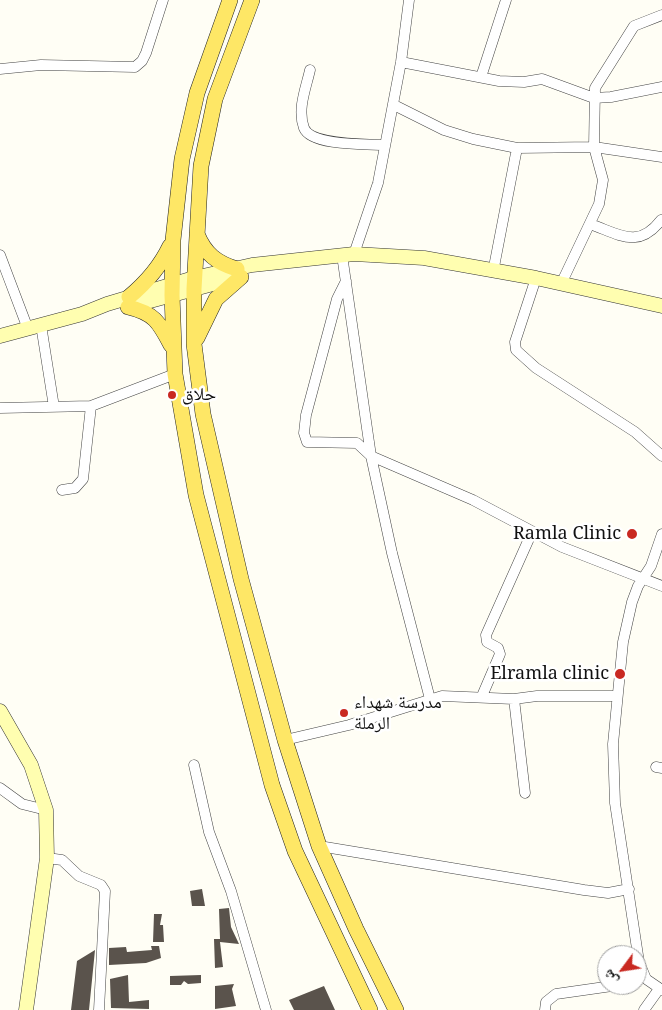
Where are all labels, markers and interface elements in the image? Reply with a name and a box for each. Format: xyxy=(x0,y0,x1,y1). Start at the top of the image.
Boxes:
place label: حلاق xyxy=(182,384,216,406)
marker: حلاق xyxy=(166,389,178,401)
place label: Ramla Clinic xyxy=(513,523,621,545)
marker: Ramla Clinic xyxy=(625,527,639,541)
place label: Elramla clinic xyxy=(490,663,609,685)
marker: Elramla clinic xyxy=(613,667,627,681)
place label: مدرسة شهداء الرملة xyxy=(354,692,442,734)
marker: مدرسة شهداء الرملة xyxy=(338,707,350,719)
north arrow xyxy=(597,945,647,995)
text: ش xyxy=(598,966,622,989)

